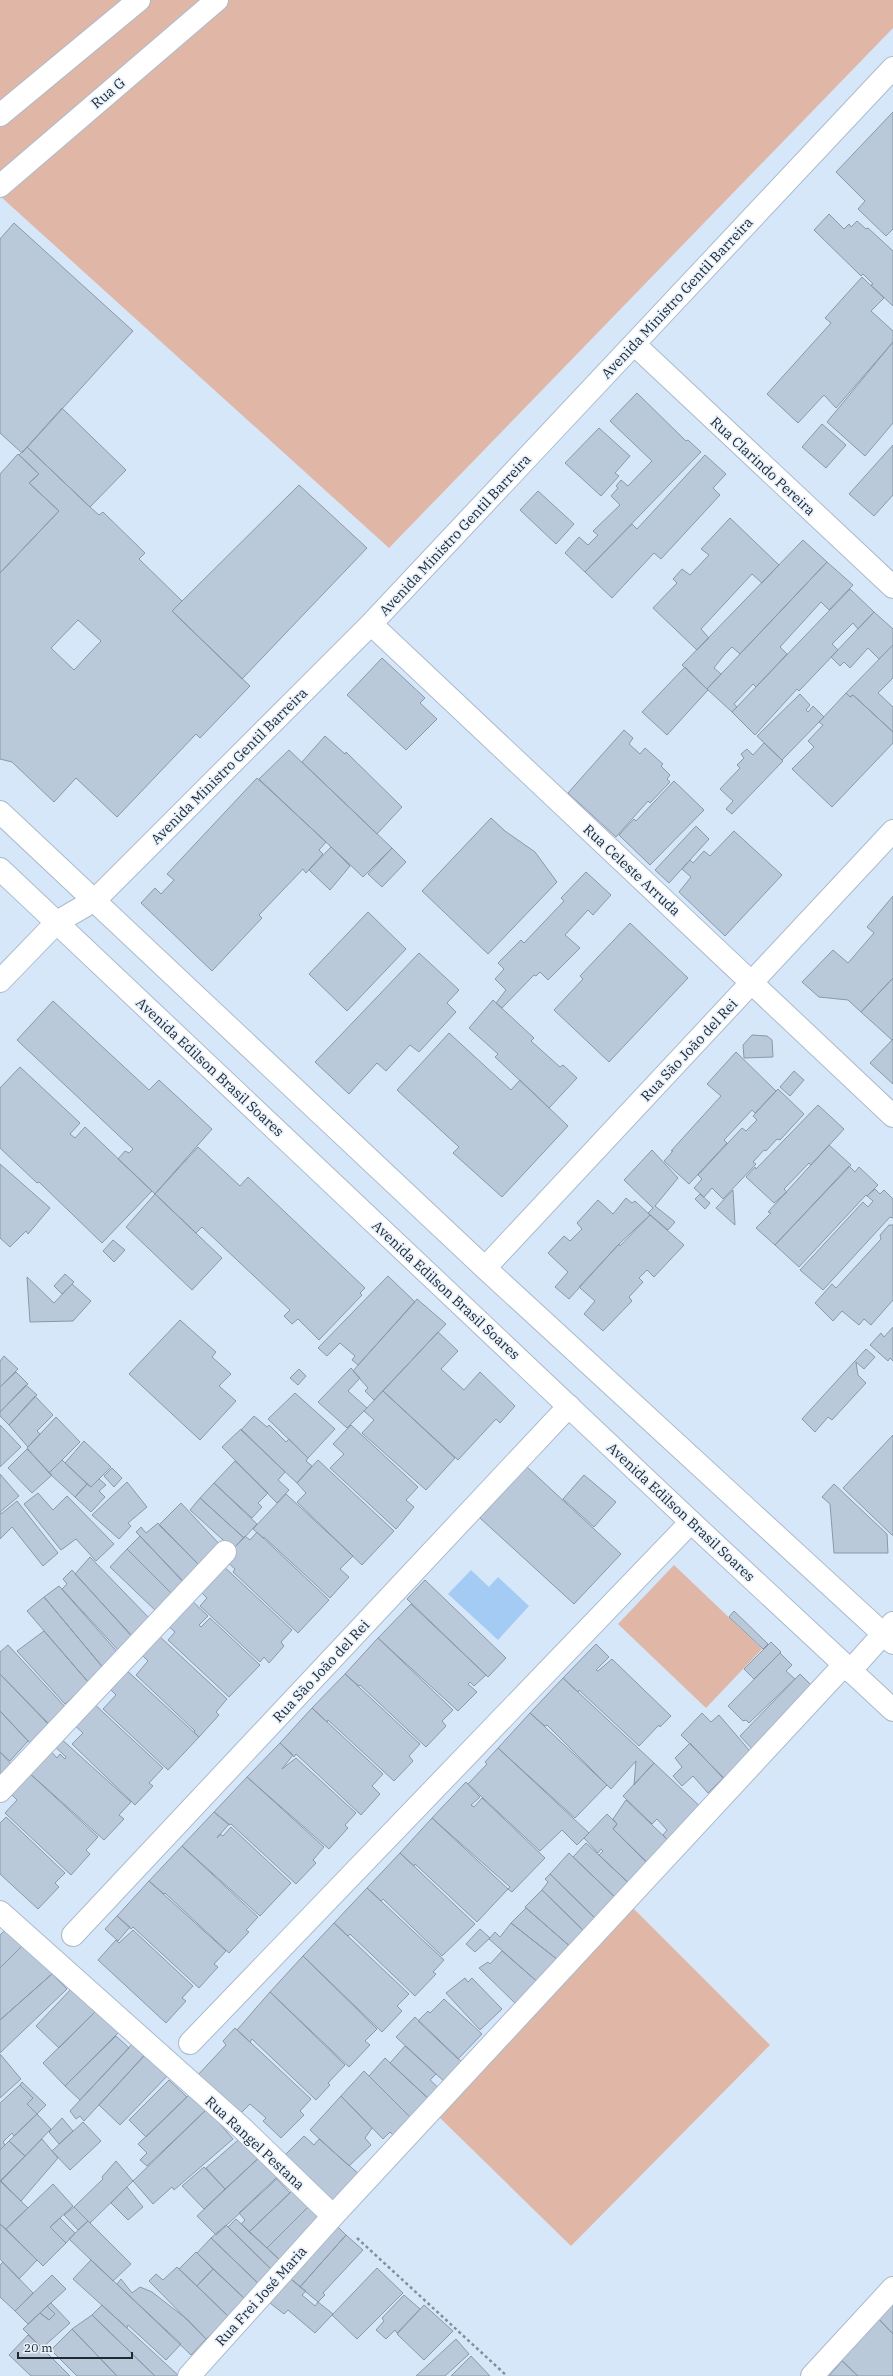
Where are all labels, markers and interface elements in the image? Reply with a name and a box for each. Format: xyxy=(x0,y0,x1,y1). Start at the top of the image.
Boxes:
street label: Rua G xyxy=(87,74,129,112)
street label: Avenida Ministro Gentil Barreira xyxy=(597,213,757,383)
street label: Rua Clarindo Pereira xyxy=(707,413,819,520)
street label: Avenida Ministro Gentil Barreira xyxy=(375,450,535,620)
street label: Avenida Ministro Gentil Barreira xyxy=(147,684,311,848)
street label: Rua Celeste Arruda xyxy=(580,820,685,920)
street label: Avenida Edilson Brasil Soares xyxy=(132,994,288,1141)
street label: Rua São João del Rei xyxy=(637,995,741,1105)
street label: Avenida Edilson Brasil Soares xyxy=(368,1217,524,1364)
street label: Avenida Edilson Brasil Soares xyxy=(603,1439,759,1586)
street label: Rua São João del Rei xyxy=(269,1616,373,1726)
street label: Rua Rangel Pestana xyxy=(202,2092,309,2194)
street label: Rua Frei José Maria xyxy=(211,2242,311,2350)
scale bar xyxy=(18,2334,132,2360)
text: 20 m xyxy=(24,2340,53,2355)

